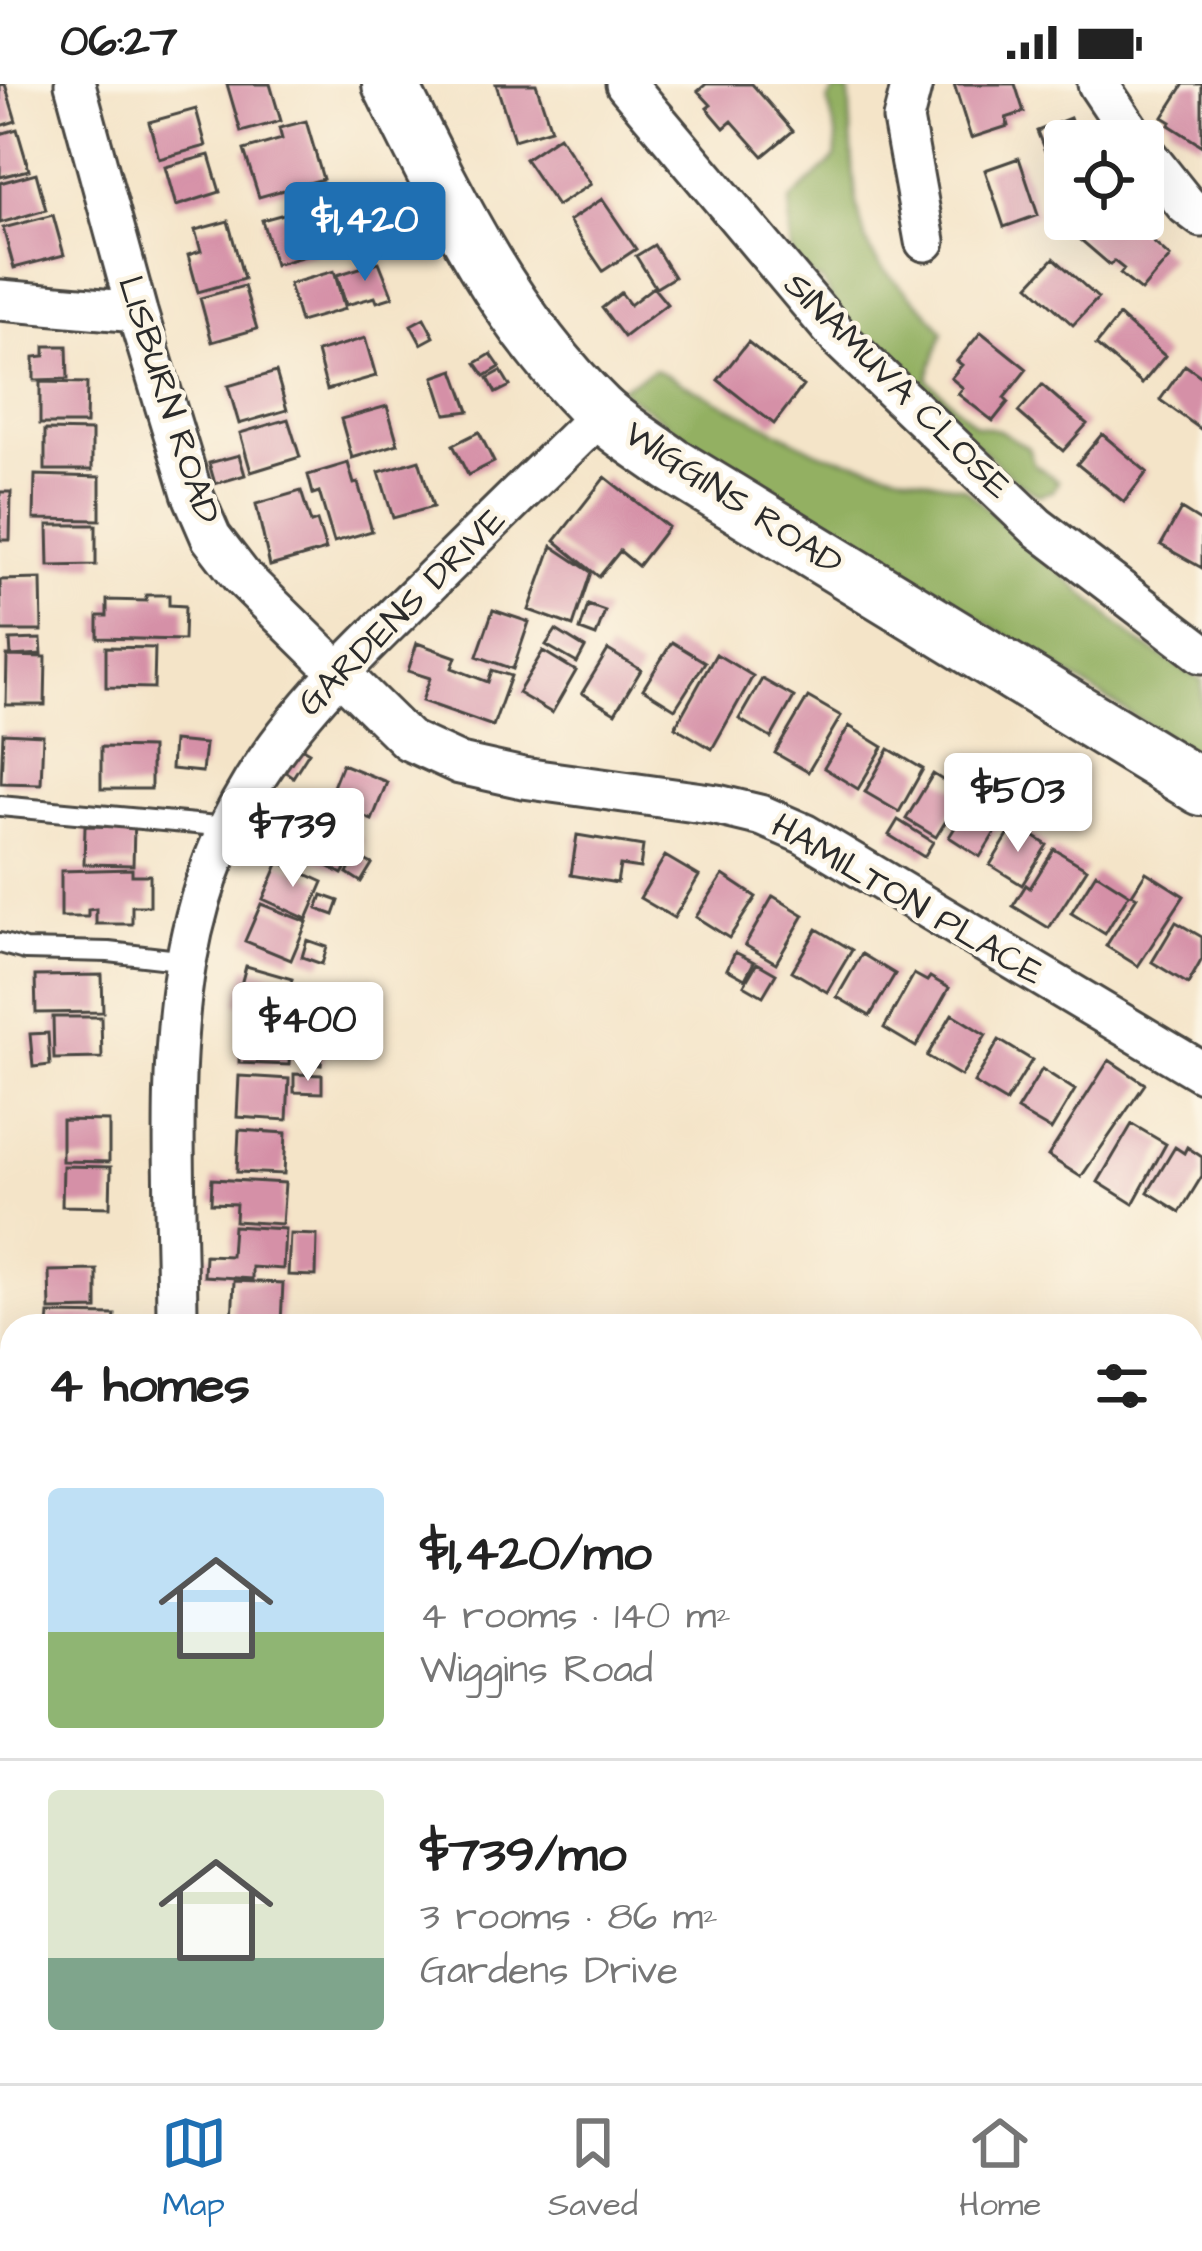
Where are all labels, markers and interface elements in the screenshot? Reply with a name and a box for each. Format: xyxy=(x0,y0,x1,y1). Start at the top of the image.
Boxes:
text: 06:27 xyxy=(60,11,178,73)
map controls xyxy=(1044,120,1164,240)
button: locate xyxy=(1044,120,1164,240)
pin: $1,420 xyxy=(267,182,463,284)
text: $1,420 xyxy=(311,194,419,248)
street label: SINAMUVA CLOSE xyxy=(772,261,1022,511)
street label: LISBURN ROAD xyxy=(104,269,232,531)
street label: WIGGINS ROAD xyxy=(614,409,852,589)
street label: GARDENS DRIVE xyxy=(286,496,518,728)
pin: $503 xyxy=(947,753,1089,855)
text: $503 xyxy=(971,765,1065,819)
pin: $739 xyxy=(222,788,364,890)
text: $739 xyxy=(249,800,337,854)
street label: HAMILTON PLACE xyxy=(762,801,1052,999)
pin: $400 xyxy=(237,982,379,1084)
text: $400 xyxy=(259,994,357,1048)
text: 4 homes xyxy=(48,1351,250,1422)
icon: filters xyxy=(1089,1353,1155,1419)
text: $1,420/mo xyxy=(420,1519,652,1590)
icon: home xyxy=(144,1536,288,1680)
text: 4 rooms · 140 m² xyxy=(420,1590,731,1644)
text: Wiggins Road xyxy=(420,1644,653,1698)
text: $739/mo xyxy=(420,1820,626,1891)
icon: home xyxy=(144,1838,288,1982)
text: 3 rooms · 86 m² xyxy=(420,1891,718,1945)
text: Gardens Drive xyxy=(420,1945,678,1999)
tab: Map xyxy=(161,2110,227,2228)
tab: Saved xyxy=(548,2110,638,2228)
tab: Home xyxy=(959,2110,1041,2228)

